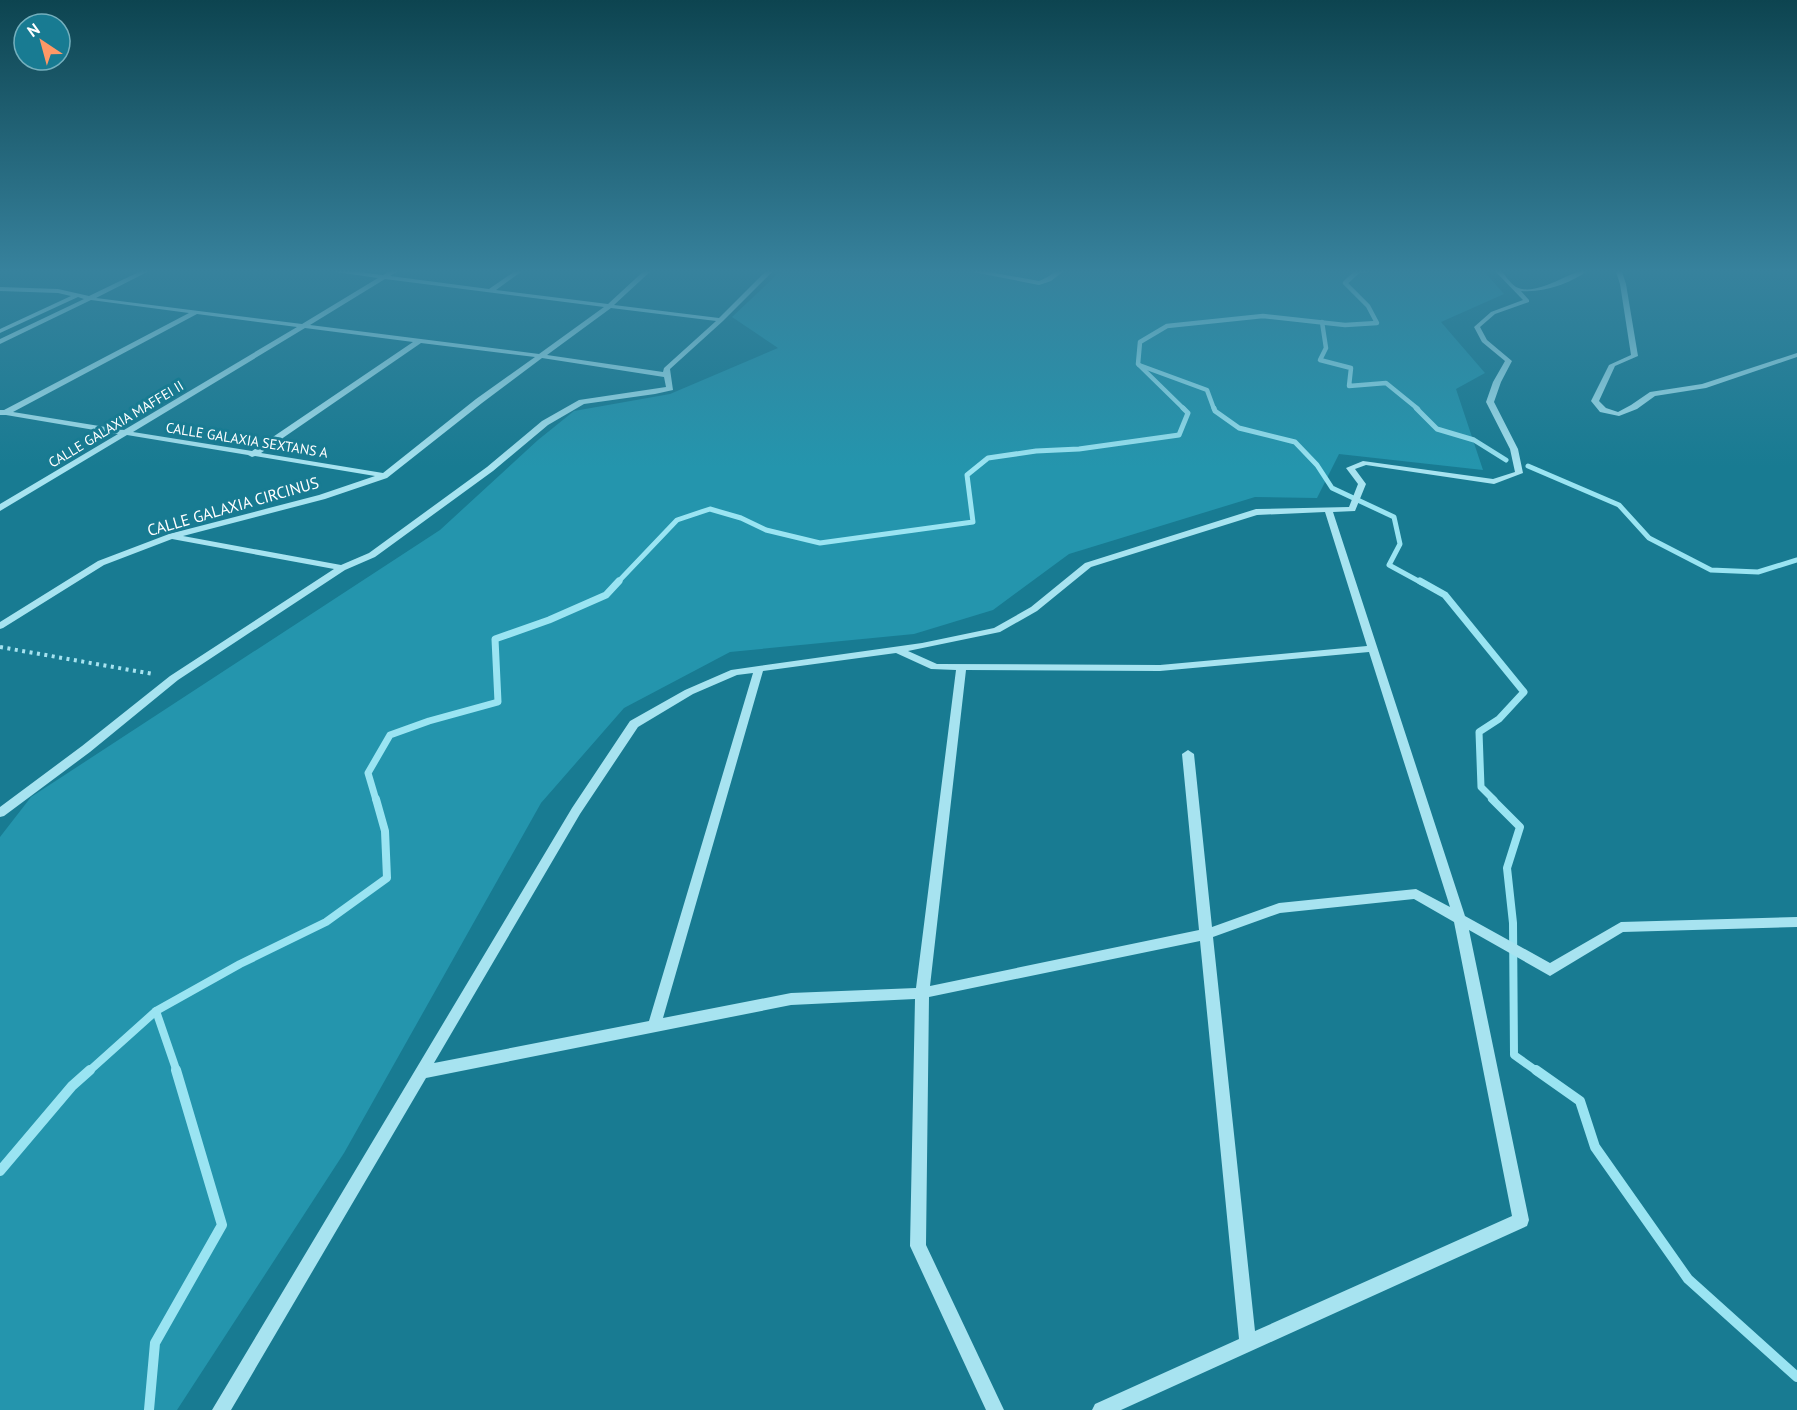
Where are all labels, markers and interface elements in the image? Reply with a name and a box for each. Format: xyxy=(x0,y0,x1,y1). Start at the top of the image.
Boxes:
north arrow xyxy=(12,12,72,72)
text: N xyxy=(23,19,43,41)
street label: CALLE GALAXIA MAFFEI II xyxy=(45,376,187,472)
street label: CALLE GALAXIA SEXTANS A xyxy=(165,418,330,462)
street label: CALLE GALAXIA CIRCINUS xyxy=(145,472,321,540)

